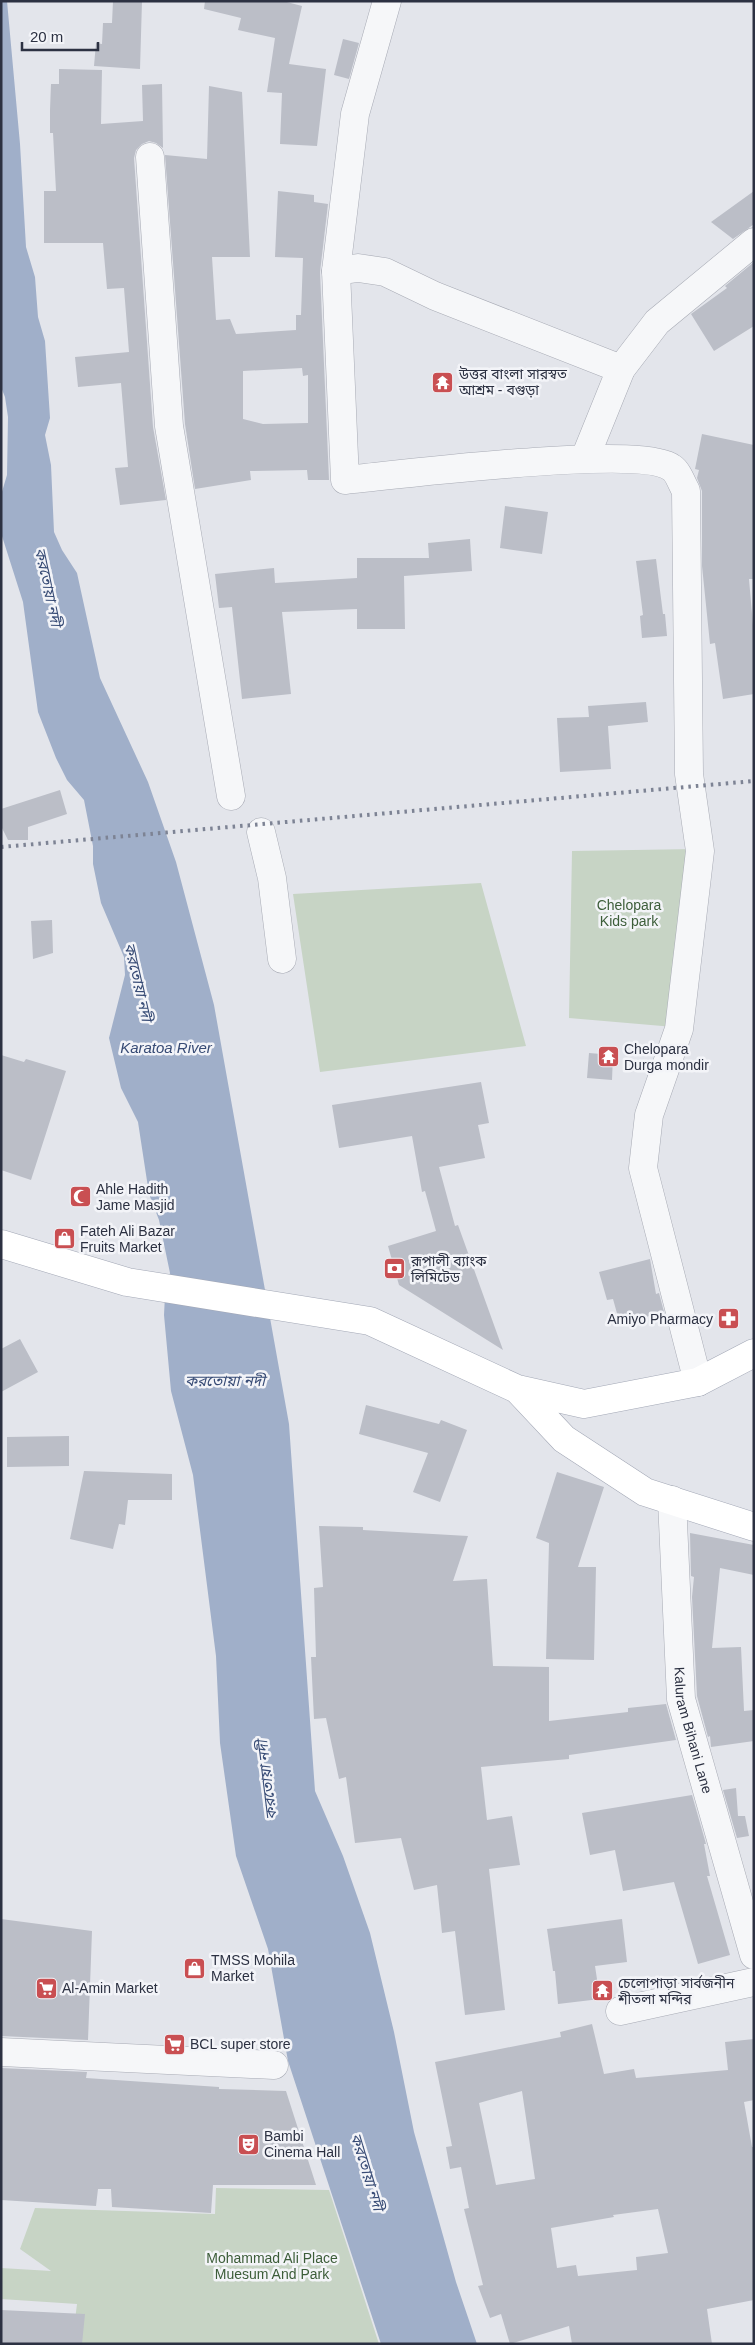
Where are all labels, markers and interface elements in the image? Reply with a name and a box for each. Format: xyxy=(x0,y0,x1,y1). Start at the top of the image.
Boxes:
scale bar xyxy=(22,20,99,52)
text: 20 m xyxy=(30,28,63,45)
place label: উত্তর বাংলা সারস্বত আশ্রম - বগুড়া xyxy=(458,366,568,398)
temple icon: উত্তর বাংলা সারস্বত আশ্রম - বগুড়া xyxy=(431,370,455,394)
water label: করতোয়া নদী xyxy=(32,546,66,631)
park label: Chelopara Kids park xyxy=(597,897,662,929)
water label: করতোয়া নদী xyxy=(121,941,156,1026)
water label: Karatoa River xyxy=(120,1039,213,1056)
place label: Chelopara Durga mondir xyxy=(624,1041,709,1073)
temple icon: Chelopara Durga mondir xyxy=(596,1045,620,1069)
place label: Ahle Hadith Jame Masjid xyxy=(96,1181,175,1213)
mosque icon: Ahle Hadith Jame Masjid xyxy=(68,1185,92,1209)
place label: Fateh Ali Bazar Fruits Market xyxy=(80,1223,175,1255)
shop icon: Fateh Ali Bazar Fruits Market xyxy=(52,1227,76,1251)
place label: রূপালী ব্যাংক লিমিটেড xyxy=(410,1253,487,1285)
bank icon: রূপালী ব্যাংক লিমিটেড xyxy=(383,1257,407,1281)
pharmacy icon: Amiyo Pharmacy xyxy=(717,1307,741,1331)
place label: Amiyo Pharmacy xyxy=(607,1311,713,1327)
water label: করতোয়া নদী xyxy=(185,1372,268,1389)
street label: Kaluram Bihani Lane xyxy=(672,1666,716,1796)
water label: করতোয়া নদী xyxy=(253,1736,280,1821)
place label: TMSS Mohila Market xyxy=(211,1952,295,1984)
shop icon: TMSS Mohila Market xyxy=(183,1956,207,1980)
place label: চেলোপাড়া সার্বজনীন শীতলা মন্দির xyxy=(617,1974,735,2007)
supermarket icon: Al-Amin Market xyxy=(34,1976,58,2000)
temple icon: চেলোপাড়া সার্বজনীন শীতলা মন্দির xyxy=(590,1979,614,2003)
place label: Al-Amin Market xyxy=(62,1980,158,1996)
supermarket icon: BCL super store xyxy=(162,2032,186,2056)
place label: BCL super store xyxy=(190,2036,291,2052)
place label: Bambi Cinema Hall xyxy=(264,2128,340,2160)
water label: করতোয়া নদী xyxy=(348,2131,388,2215)
theatre icon: Bambi Cinema Hall xyxy=(236,2132,260,2156)
park label: Mohammad Ali Place Muesum And Park xyxy=(206,2250,338,2282)

